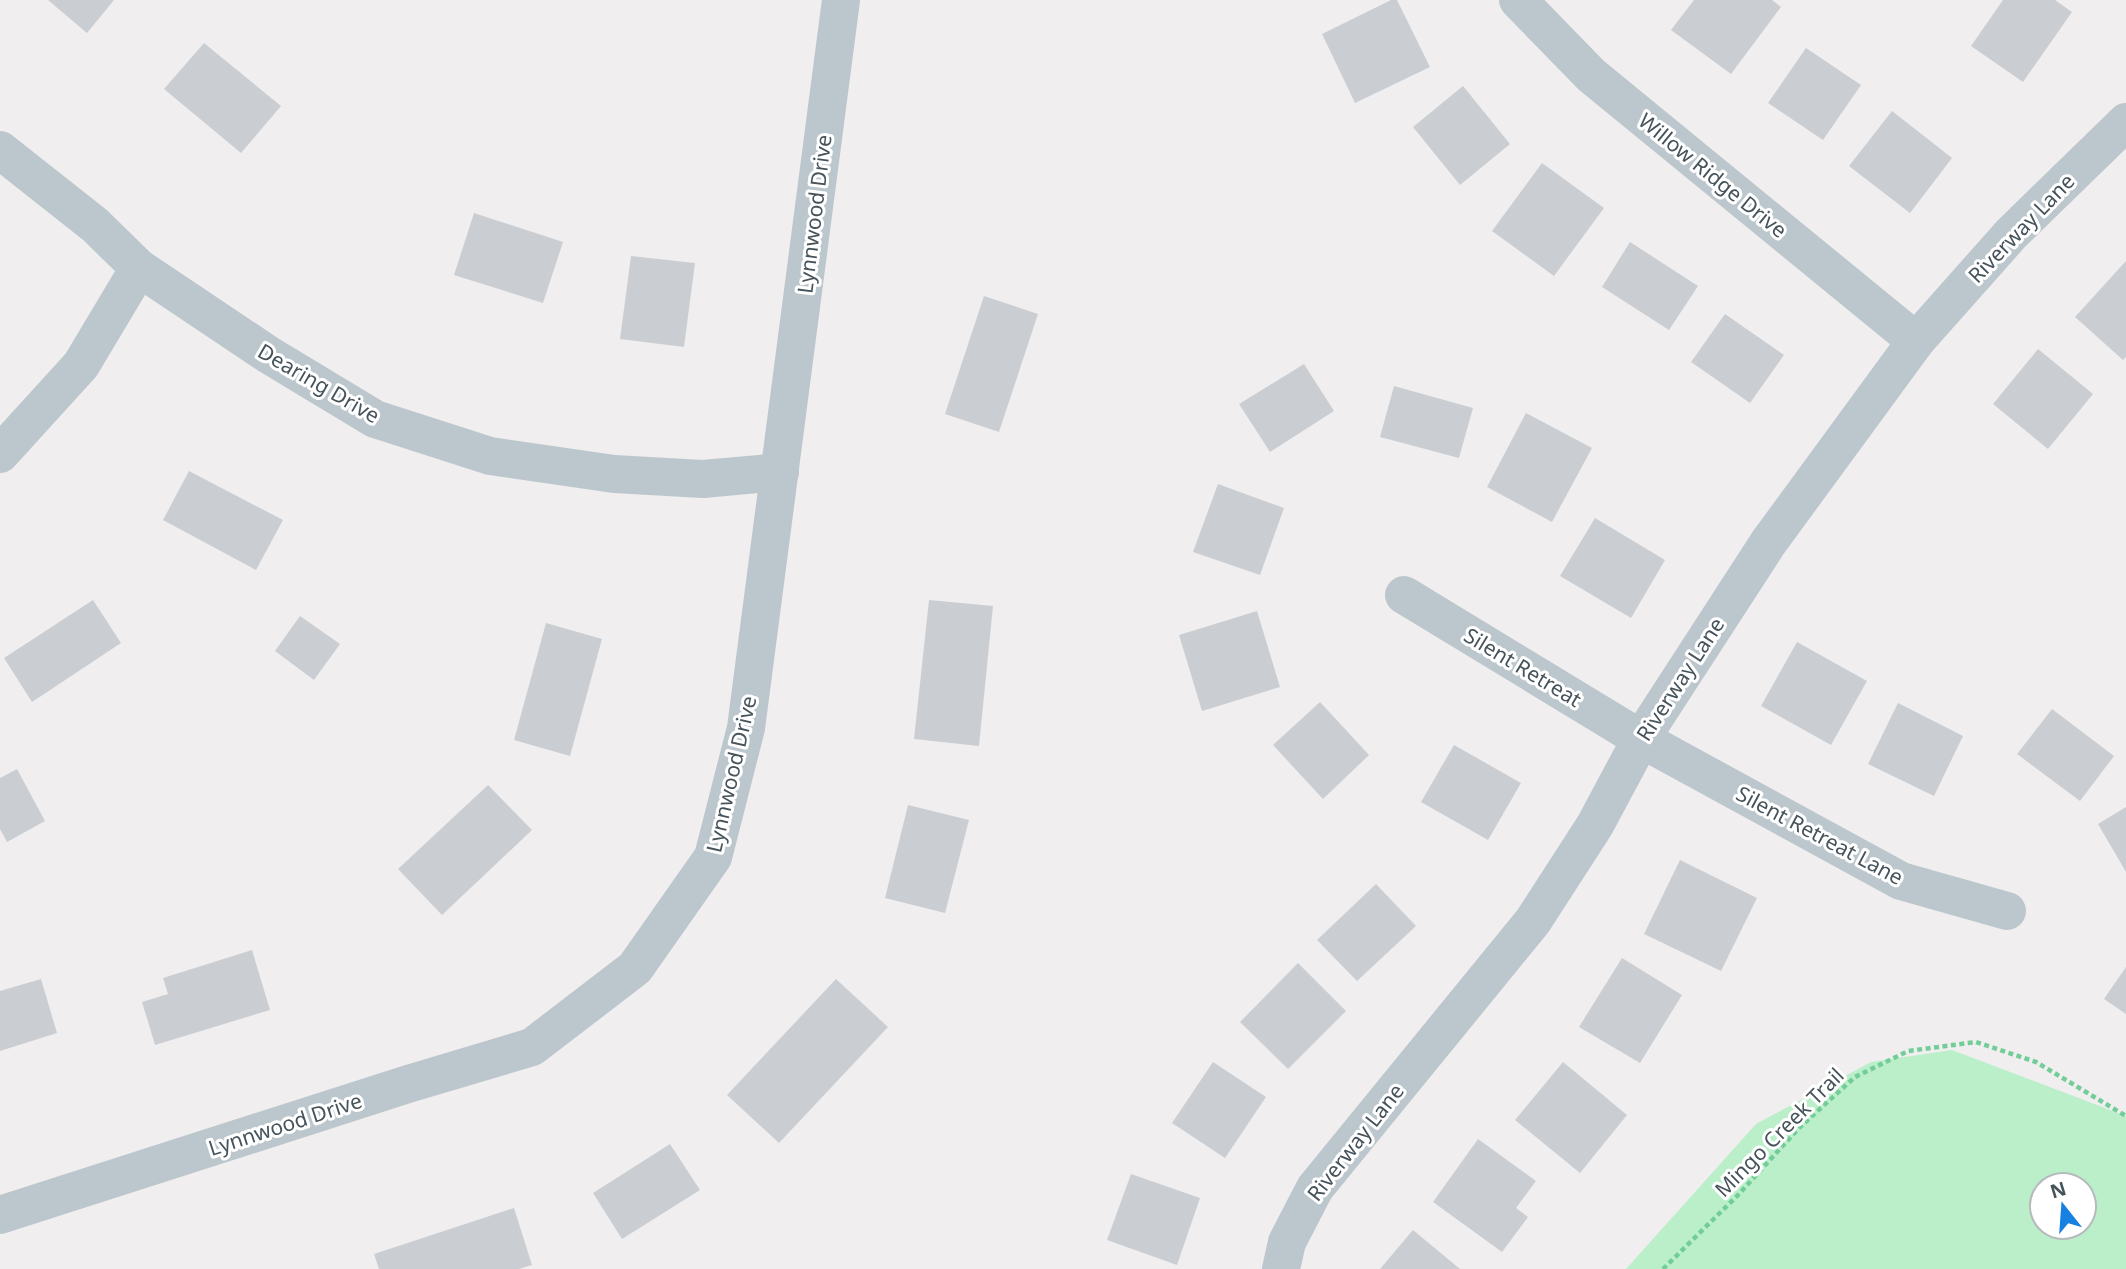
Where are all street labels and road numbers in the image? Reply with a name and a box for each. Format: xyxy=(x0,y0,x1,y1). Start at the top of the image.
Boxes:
street label: Willow Ridge Drive xyxy=(1633,106,1793,244)
street label: Lynnwood Drive xyxy=(790,133,838,295)
street label: Riverway Lane xyxy=(1962,167,2080,289)
street label: Dearing Drive xyxy=(253,337,385,429)
street label: Riverway Lane xyxy=(1630,612,1730,746)
street label: Silent Retreat xyxy=(1459,621,1587,713)
street label: Lynnwood Drive xyxy=(699,693,763,855)
street label: Silent Retreat Lane xyxy=(1732,779,1908,891)
street label: Mingo Creek Trail xyxy=(1708,1061,1850,1203)
street label: Riverway Lane xyxy=(1300,1078,1410,1206)
street label: Lynnwood Drive xyxy=(205,1086,365,1162)

